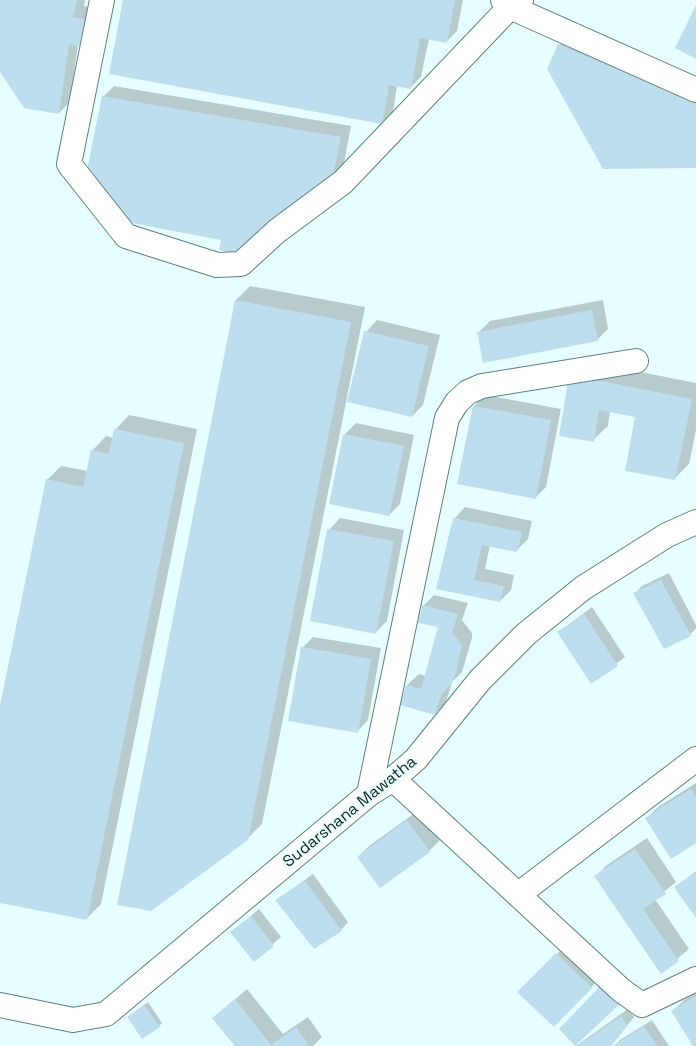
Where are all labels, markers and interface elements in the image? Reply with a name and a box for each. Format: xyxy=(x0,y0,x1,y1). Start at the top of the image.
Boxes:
street label: Sudarshana Mawatha xyxy=(279,752,421,872)

